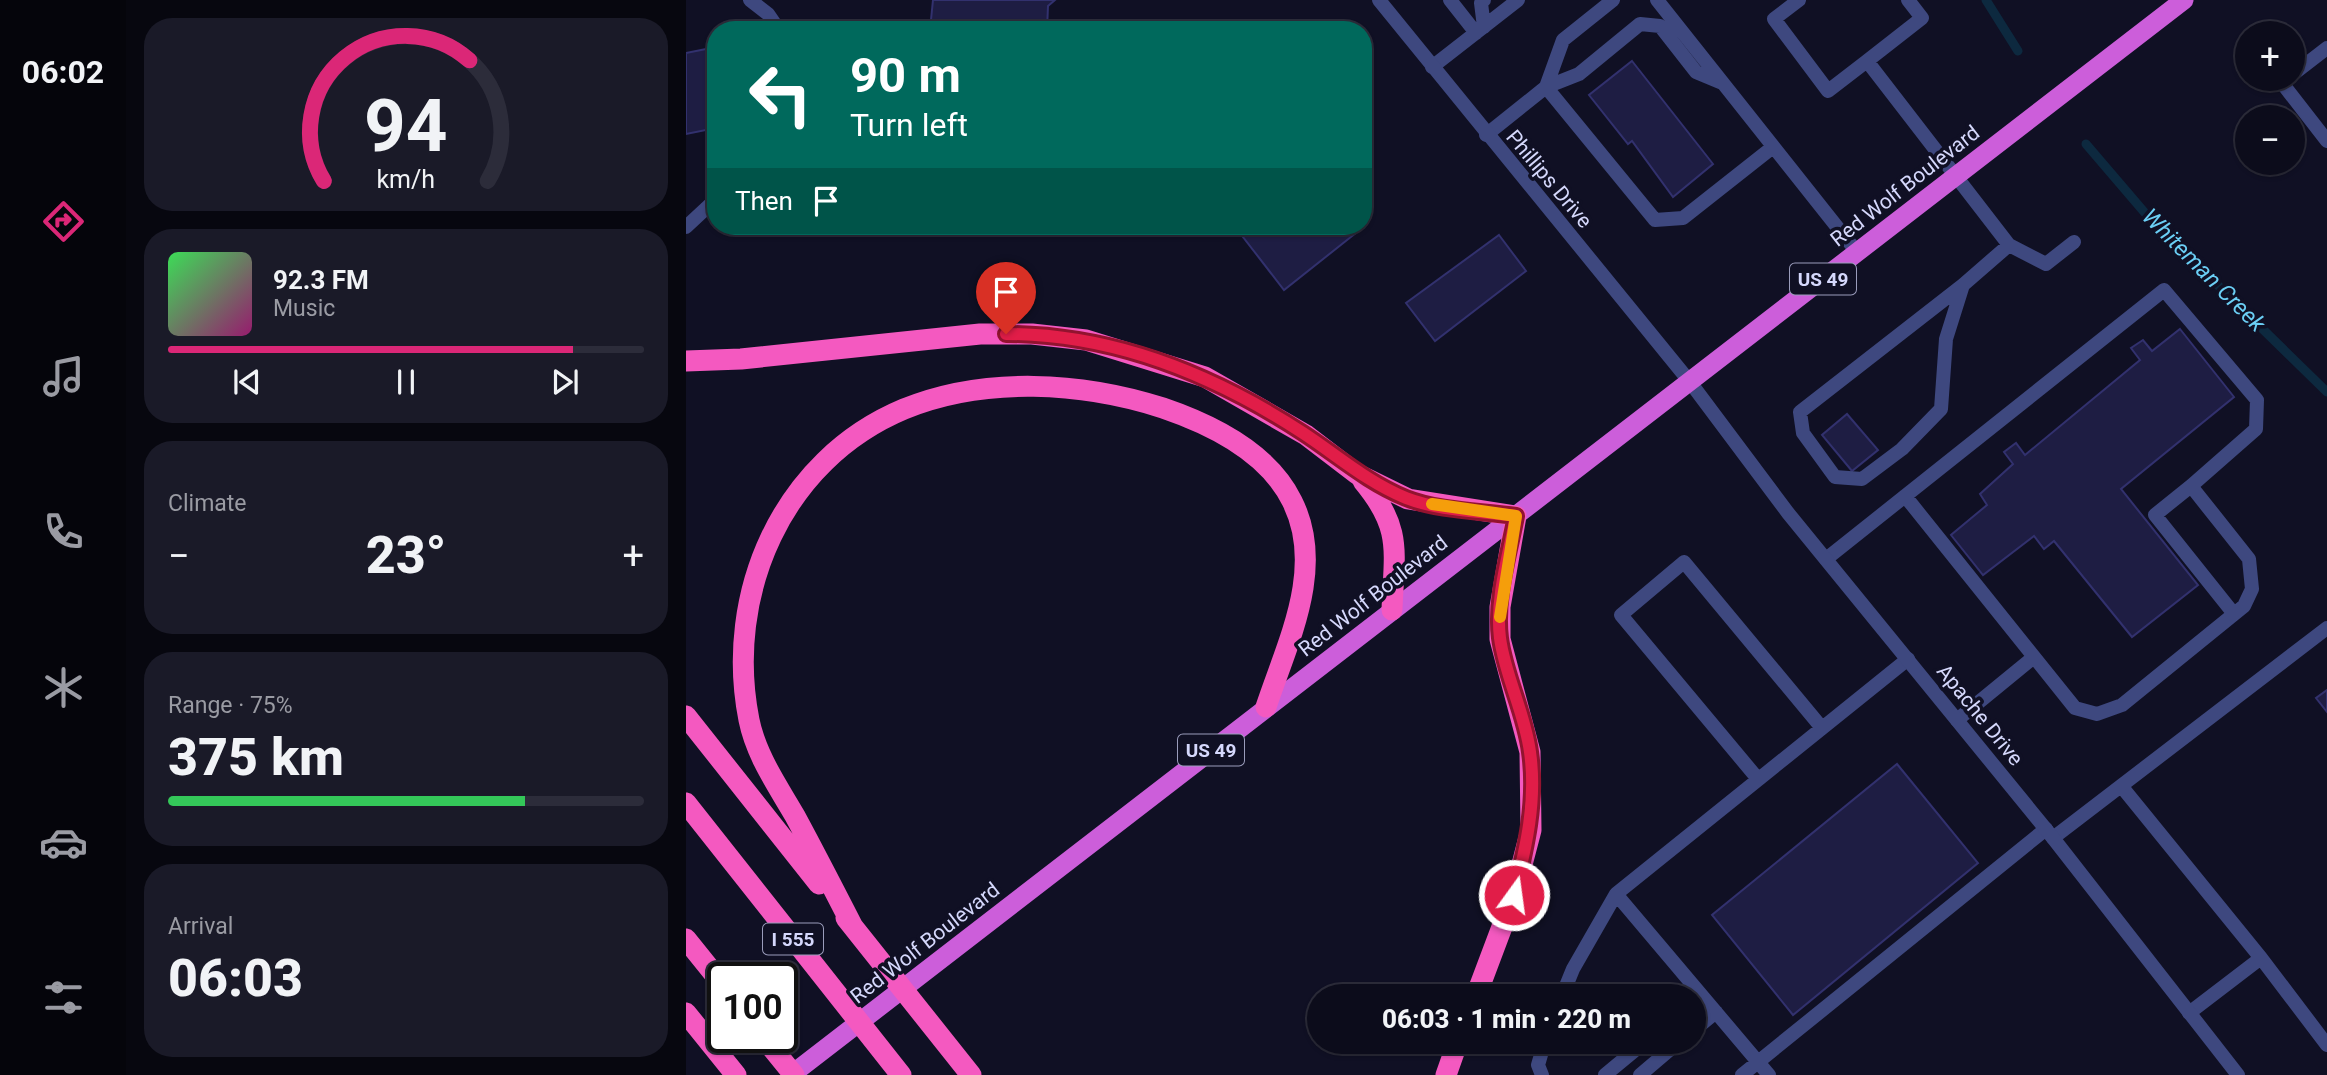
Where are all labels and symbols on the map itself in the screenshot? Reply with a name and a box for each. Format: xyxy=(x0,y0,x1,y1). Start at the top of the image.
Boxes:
street label: Red Wolf Boulevard xyxy=(1826,121,1984,251)
street label: Phillips Drive xyxy=(1501,125,1597,233)
water label: Whiteman Creek xyxy=(2136,203,2271,338)
pin xyxy=(976,262,1036,334)
road number: US 49 xyxy=(1790,264,1856,294)
street label: Red Wolf Boulevard xyxy=(1294,531,1452,661)
street label: Apache Drive xyxy=(1932,660,2028,770)
road number: US 49 xyxy=(1178,734,1244,765)
position arrow xyxy=(1477,858,1551,932)
street label: Red Wolf Boulevard xyxy=(846,878,1004,1008)
road number: I 555 xyxy=(763,923,823,954)
speed limit sign: 100 xyxy=(707,962,798,1053)

